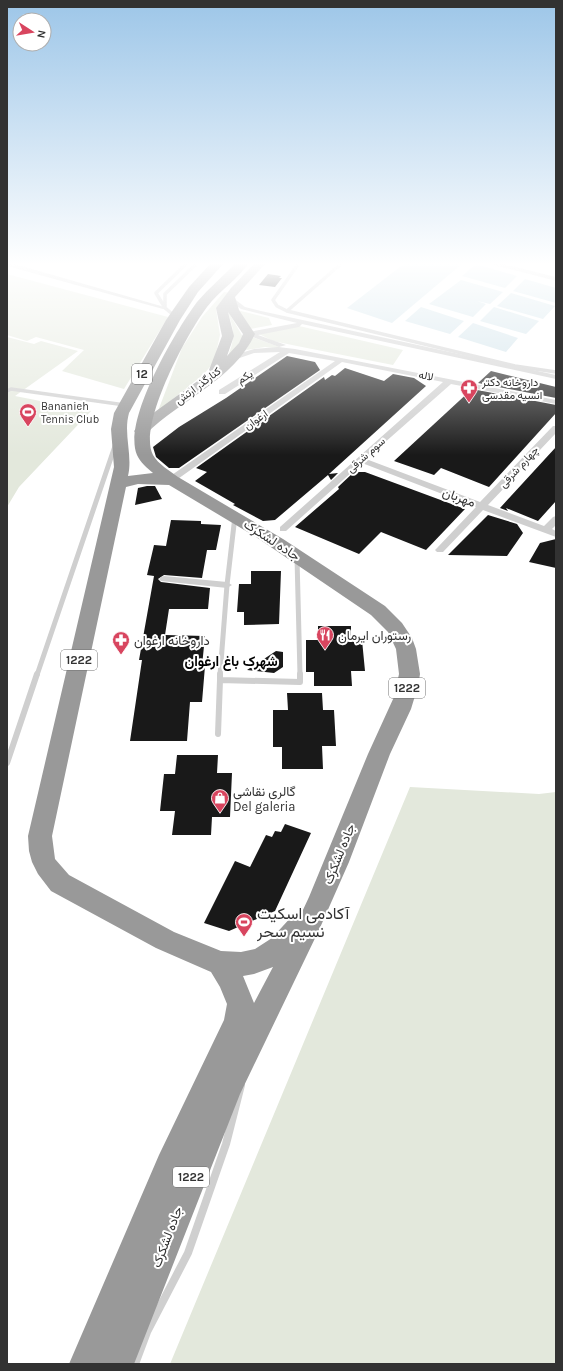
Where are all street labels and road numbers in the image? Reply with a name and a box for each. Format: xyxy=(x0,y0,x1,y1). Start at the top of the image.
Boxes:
road number: 12 xyxy=(132,364,152,384)
street label: کنارگذر ارتش xyxy=(173,365,224,407)
street label: یکم xyxy=(235,367,256,388)
street label: لاله xyxy=(417,368,435,384)
street label: ارغوان xyxy=(242,407,270,433)
street label: سوم شرقی xyxy=(344,434,389,476)
street label: چهارم شرقی xyxy=(496,444,542,491)
street label: مهربان xyxy=(440,484,478,511)
street label: جاده لشکرک xyxy=(241,516,303,565)
road number: 1222 xyxy=(61,650,97,670)
road number: 1222 xyxy=(389,678,425,698)
street label: جاده لشکرک xyxy=(320,821,359,887)
road number: 1222 xyxy=(173,1167,209,1187)
street label: جاده لشکرک xyxy=(149,1204,187,1270)

